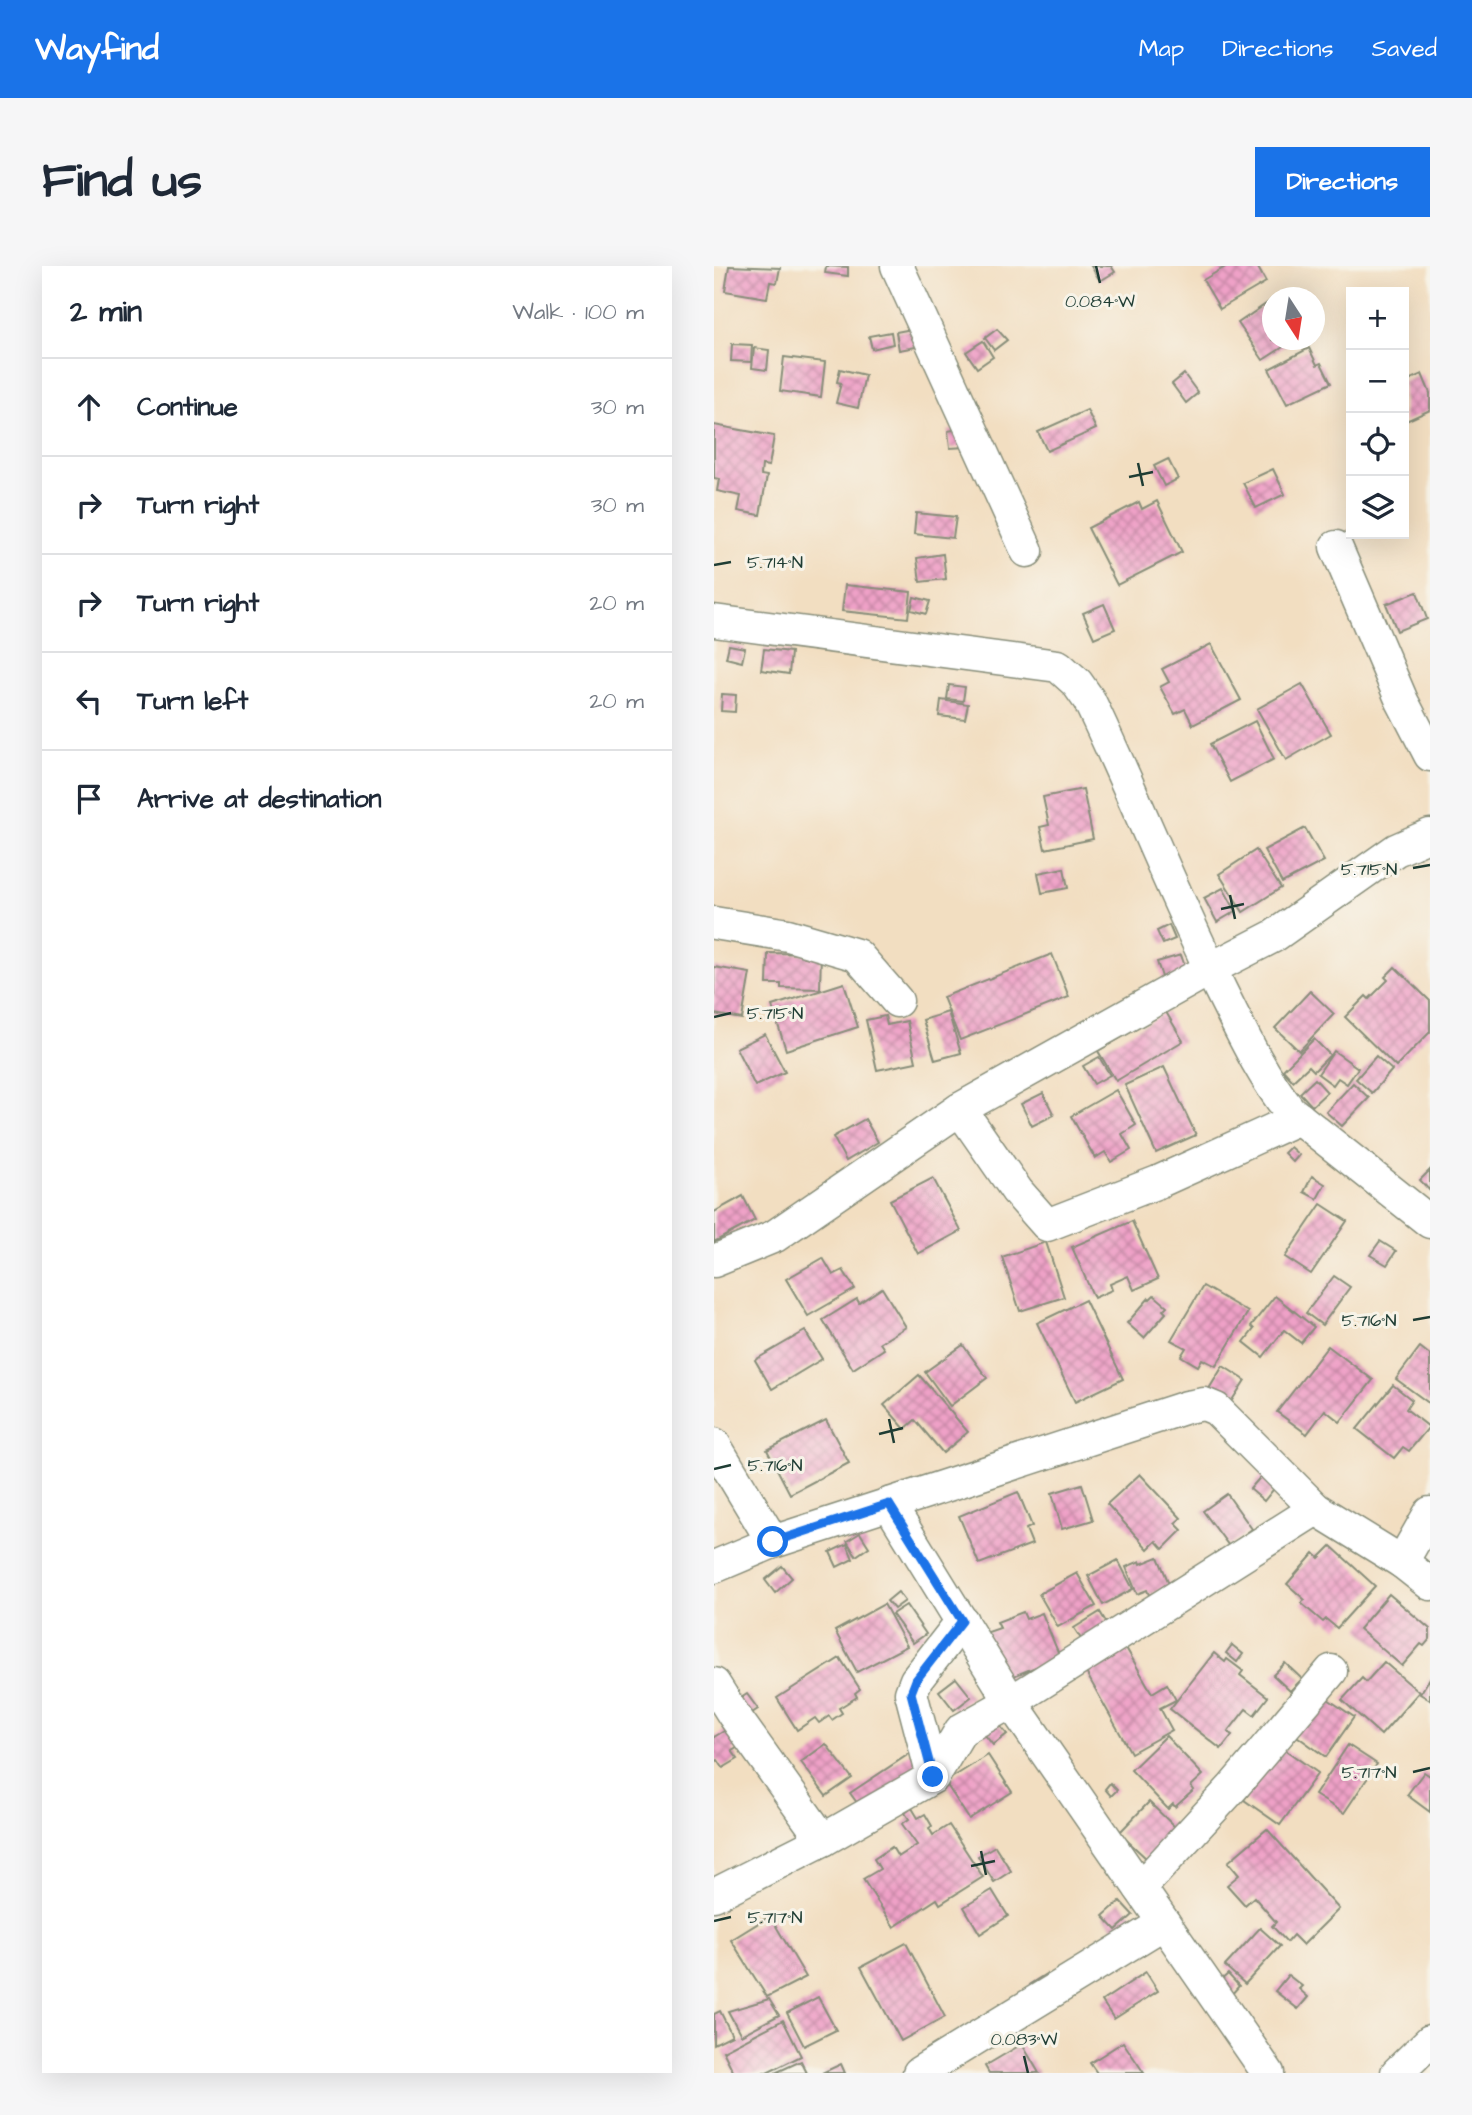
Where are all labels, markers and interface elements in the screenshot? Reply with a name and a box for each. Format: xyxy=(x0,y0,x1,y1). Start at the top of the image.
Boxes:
text: Wayfind xyxy=(35,26,159,72)
text: Map xyxy=(1139,32,1184,66)
text: Directions xyxy=(1222,32,1334,66)
text: Saved xyxy=(1372,32,1437,66)
button: Directions xyxy=(1255,147,1430,217)
text: Find us xyxy=(42,148,202,216)
north arrow xyxy=(1262,287,1325,350)
map controls xyxy=(1346,287,1409,539)
button: + xyxy=(1346,287,1409,350)
text: 0.084°W xyxy=(1065,289,1135,314)
text: 2 min xyxy=(70,291,142,333)
text: Walk · 100 m xyxy=(512,296,644,328)
button: − xyxy=(1346,350,1409,413)
icon: ahead xyxy=(70,388,108,426)
text: Continue xyxy=(137,389,238,425)
text: 30 m xyxy=(591,391,644,423)
button: locate xyxy=(1346,413,1409,476)
button: layers xyxy=(1346,476,1409,539)
icon: right xyxy=(70,486,108,524)
text: Turn right xyxy=(137,487,259,523)
text: 30 m xyxy=(591,489,644,521)
text: 5.714°N xyxy=(747,550,803,575)
icon: right xyxy=(70,584,108,622)
text: Turn right xyxy=(137,585,259,621)
text: 20 m xyxy=(589,587,644,619)
icon: left xyxy=(70,682,108,720)
text: Turn left xyxy=(137,683,248,719)
text: 20 m xyxy=(589,685,644,717)
icon: arrive xyxy=(70,780,108,818)
text: Arrive at destination xyxy=(137,781,382,817)
text: 5.715°N xyxy=(1341,857,1397,882)
text: 5.715°N xyxy=(747,1001,803,1026)
text: 5.716°N xyxy=(1341,1308,1397,1333)
text: 5.716°N xyxy=(747,1453,803,1478)
route start xyxy=(757,1526,788,1557)
text: 5.717°N xyxy=(1342,1760,1396,1785)
route end xyxy=(917,1761,948,1792)
text: 5.717°N xyxy=(748,1905,802,1930)
text: 0.083°W xyxy=(991,2027,1058,2052)

